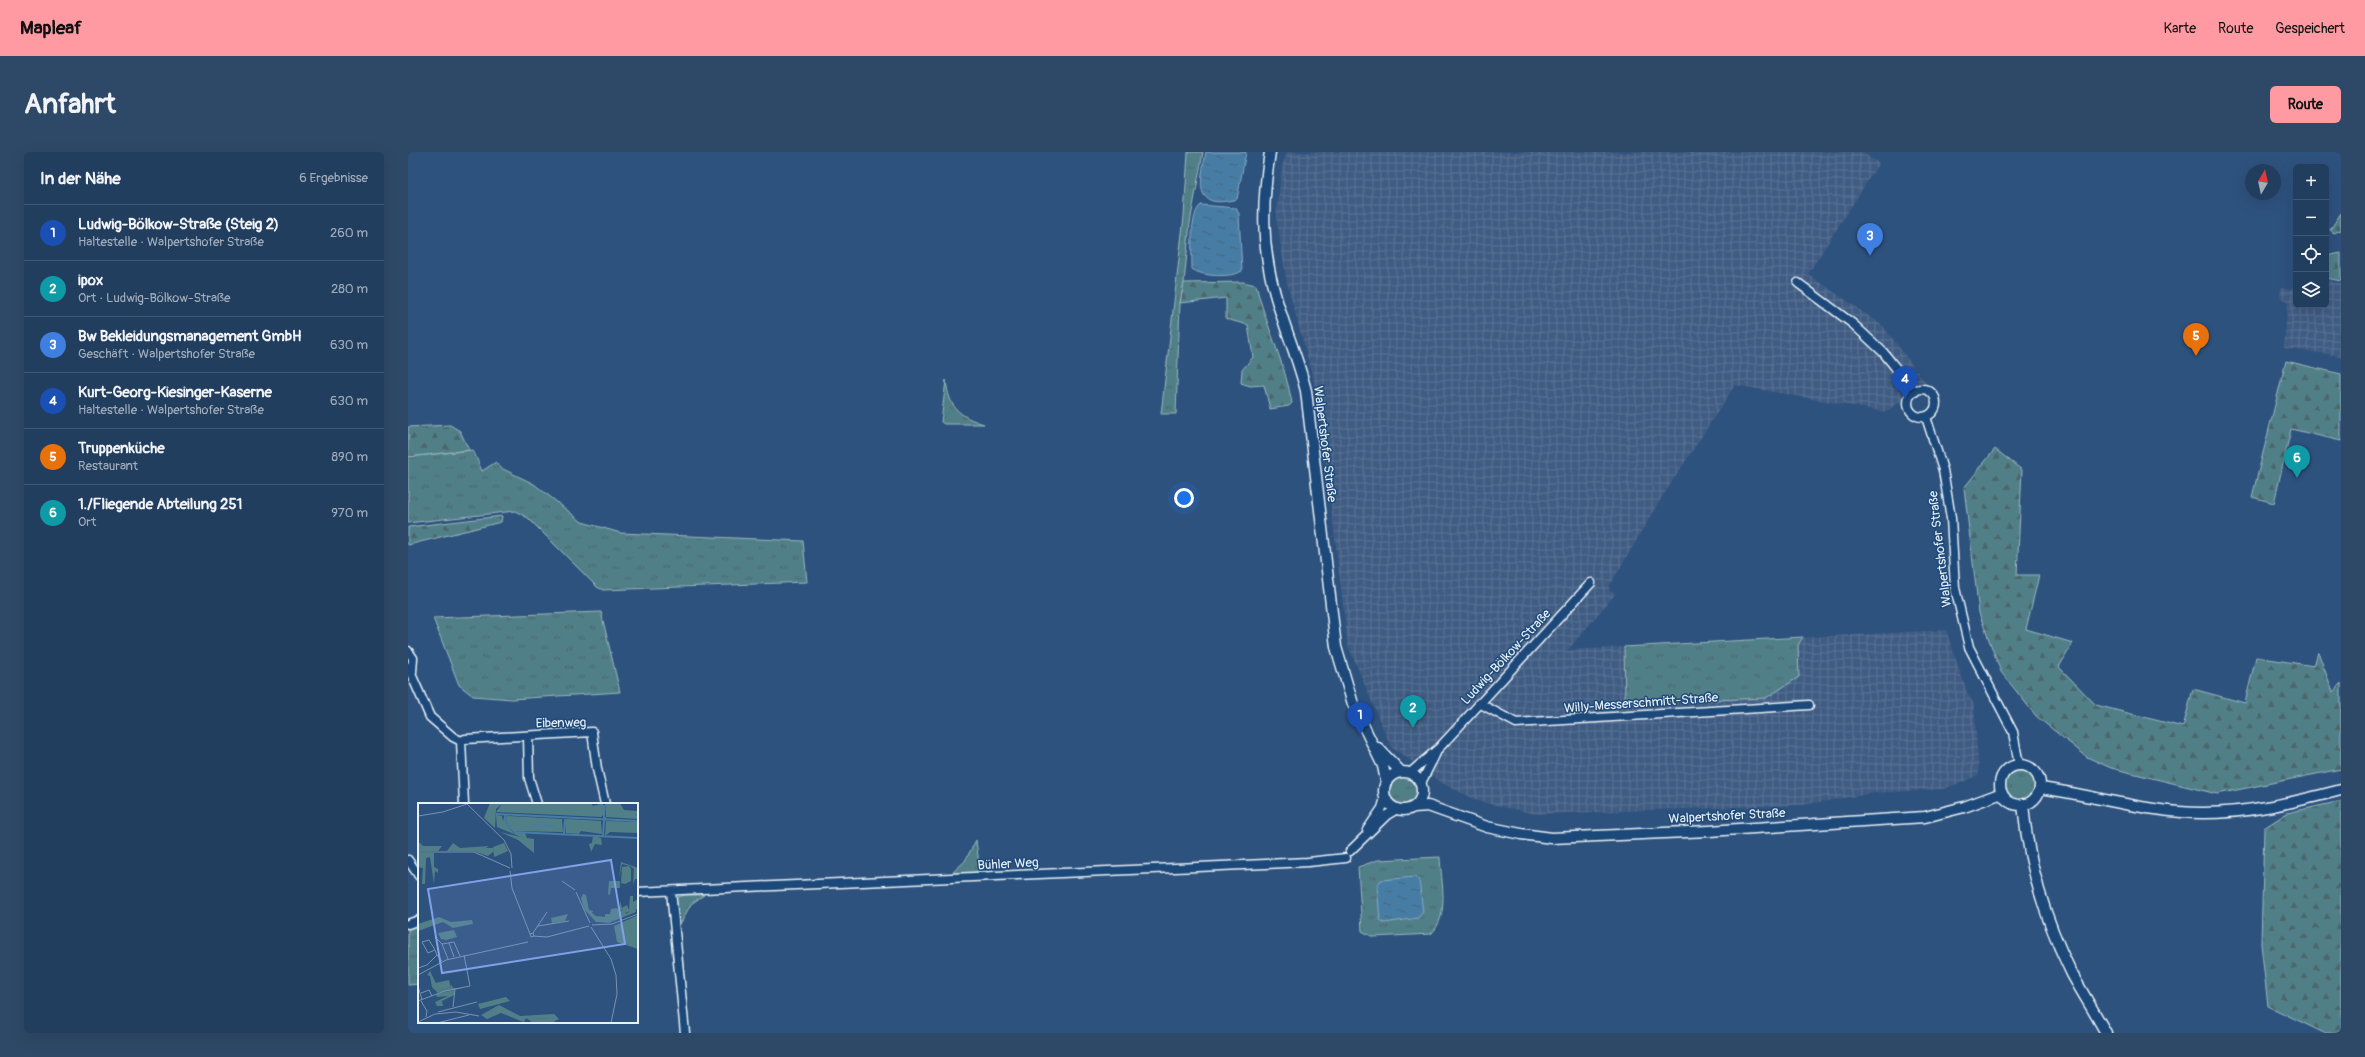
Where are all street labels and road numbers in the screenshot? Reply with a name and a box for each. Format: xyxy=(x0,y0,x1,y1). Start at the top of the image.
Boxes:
street label: Walpertshofer Straße xyxy=(1310,385,1340,504)
street label: Walpertshofer Straße xyxy=(1925,489,1955,608)
street label: Ludwig-Bölkow-Straße xyxy=(1458,606,1555,708)
street label: Willy-Messerschmitt-Straße xyxy=(1563,690,1719,716)
street label: Eibenweg xyxy=(536,715,587,731)
street label: Walpertshofer Straße xyxy=(1668,805,1786,827)
street label: Bühler Weg xyxy=(977,854,1039,874)

